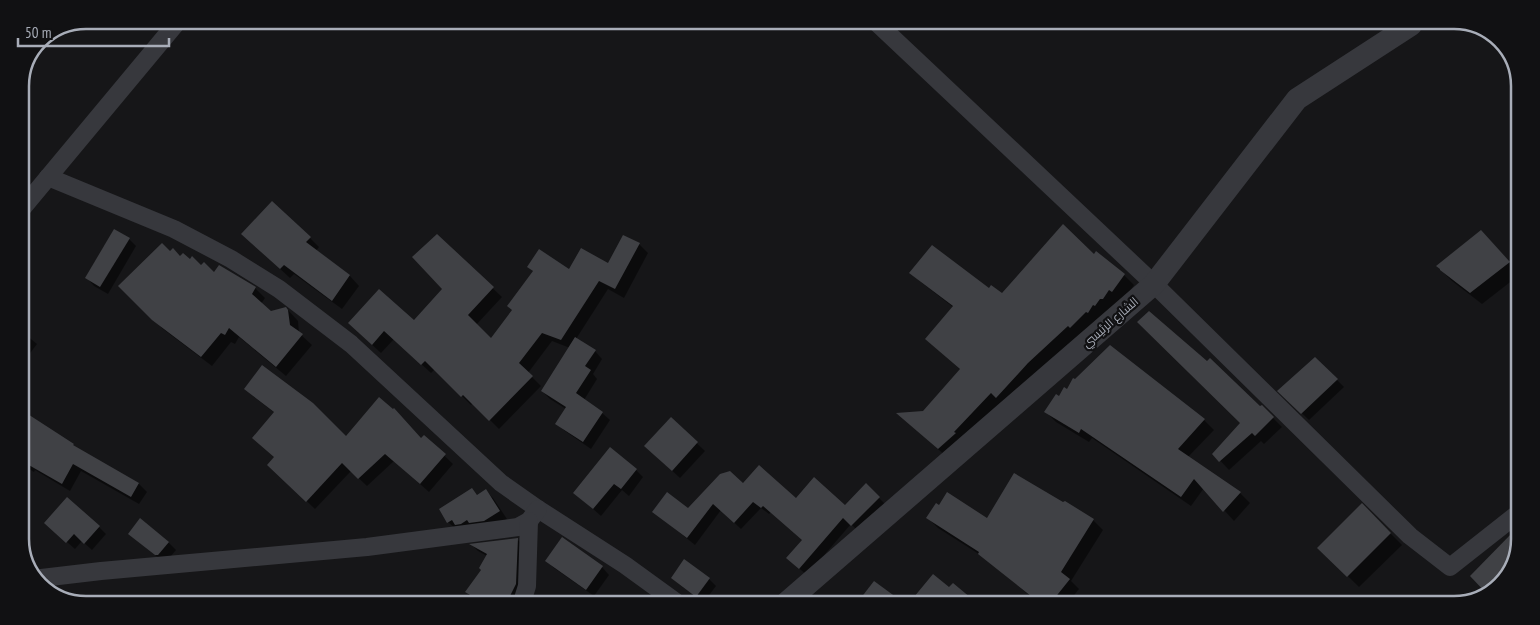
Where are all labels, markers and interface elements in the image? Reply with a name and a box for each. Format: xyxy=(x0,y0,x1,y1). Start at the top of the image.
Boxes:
scale bar xyxy=(18,15,169,47)
text: 50 m xyxy=(25,23,51,42)
street label: الشارع الرئيسي xyxy=(1079,294,1143,353)

